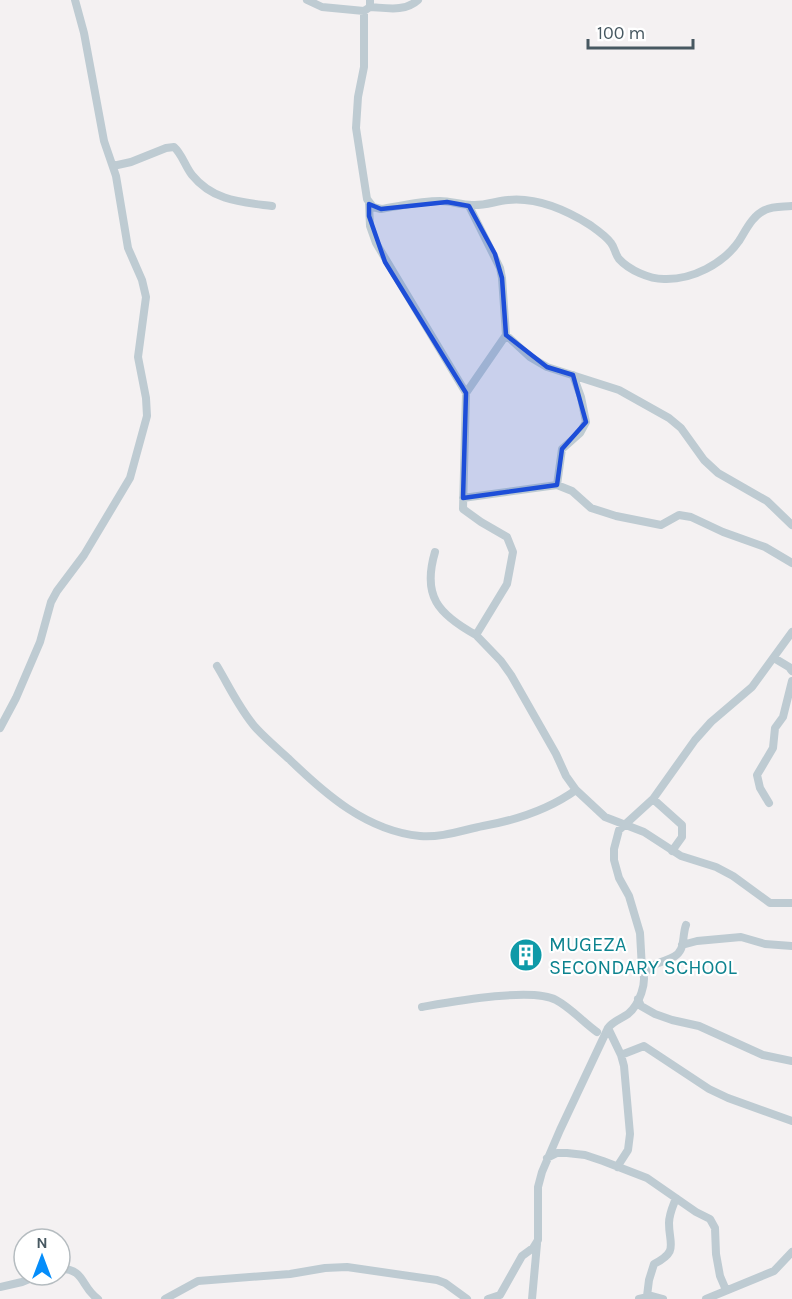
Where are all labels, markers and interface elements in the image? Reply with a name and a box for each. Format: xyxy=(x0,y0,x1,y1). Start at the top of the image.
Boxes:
scale bar xyxy=(588,12,693,50)
text: 100 m xyxy=(597,22,645,44)
place label: MUGEZA SECONDARY SCHOOL xyxy=(549,933,737,979)
building icon: MUGEZA SECONDARY SCHOOL xyxy=(508,937,544,973)
north arrow xyxy=(12,1227,72,1287)
text: N xyxy=(36,1233,48,1252)

